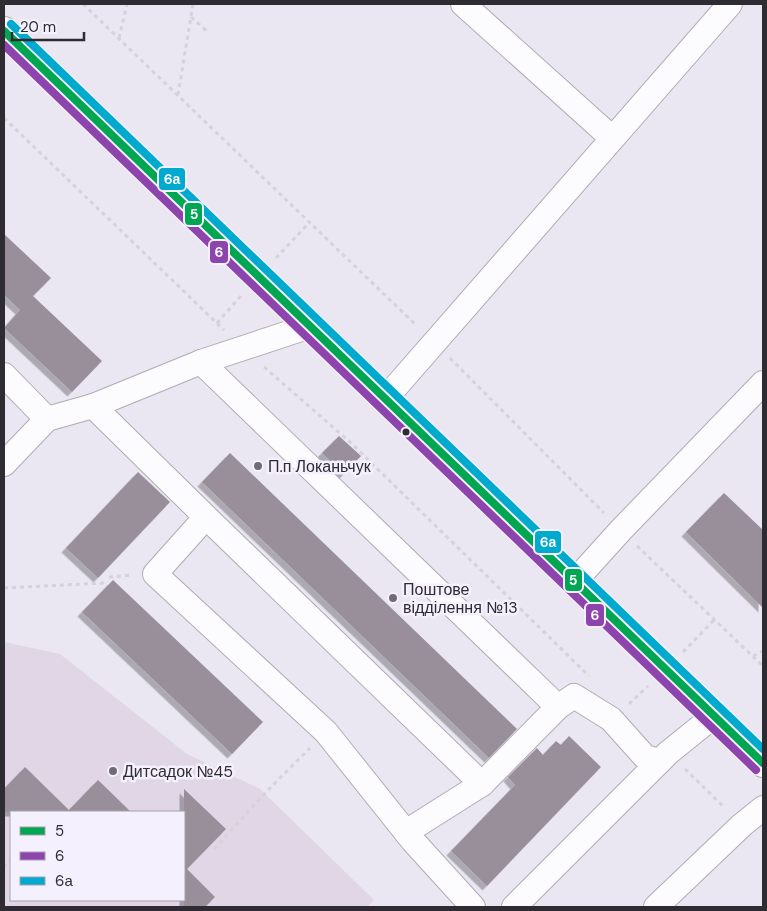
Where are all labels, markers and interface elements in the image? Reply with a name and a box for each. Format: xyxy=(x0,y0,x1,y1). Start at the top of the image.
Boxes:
scale bar xyxy=(12,10,85,42)
text: 20 m xyxy=(20,17,56,37)
line badge: 6а xyxy=(158,167,186,191)
text: 6а xyxy=(164,170,181,188)
line badge: 5 xyxy=(184,202,203,226)
text: 5 xyxy=(190,205,198,223)
line badge: 6 xyxy=(209,240,229,264)
text: 6 xyxy=(215,243,224,261)
unlabelled marker xyxy=(401,427,411,437)
place label: П.п Локаньчук xyxy=(268,456,372,477)
marker: П.п Локаньчук xyxy=(252,460,264,472)
line badge: 6а xyxy=(534,530,562,554)
text: 6а xyxy=(540,533,557,551)
line badge: 5 xyxy=(564,568,583,592)
text: 5 xyxy=(569,571,577,589)
place label: Поштове відділення №13 xyxy=(403,579,518,618)
marker: Поштове відділення №13 xyxy=(387,592,399,604)
line badge: 6 xyxy=(585,603,605,627)
text: 6 xyxy=(591,606,600,624)
place label: Дитсадок №45 xyxy=(123,761,233,782)
marker: Дитсадок №45 xyxy=(107,765,119,777)
legend xyxy=(10,811,185,901)
text: 5 xyxy=(55,821,64,841)
text: 6 xyxy=(55,846,64,866)
text: 6а xyxy=(55,871,73,891)

